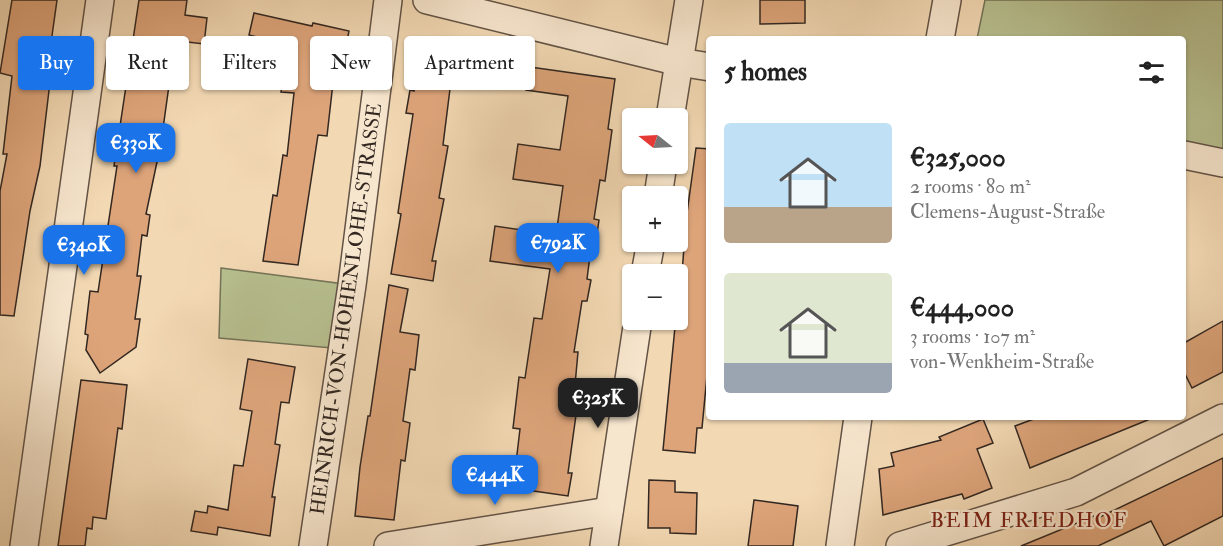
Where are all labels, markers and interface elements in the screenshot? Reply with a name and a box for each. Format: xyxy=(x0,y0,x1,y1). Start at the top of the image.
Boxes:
chip: Buy xyxy=(18,36,94,90)
chip: Rent xyxy=(106,36,189,90)
chip: Filters xyxy=(201,36,298,90)
chip: New xyxy=(310,36,392,90)
chip: Apartment xyxy=(404,36,535,90)
text: 5 homes xyxy=(724,56,807,88)
icon: filters xyxy=(1135,56,1168,89)
street label: HEINRICH-VON-HOHENLOHE-STRASSE xyxy=(305,102,387,516)
north arrow xyxy=(622,108,688,174)
map controls xyxy=(622,108,688,330)
pin: €330K xyxy=(94,123,178,174)
text: €330K xyxy=(110,130,162,155)
text: €325,000 xyxy=(910,142,1005,174)
icon: home xyxy=(772,147,844,219)
text: 2 rooms · 80 m² xyxy=(910,174,1031,199)
button: + xyxy=(622,186,688,252)
text: Clemens-August-Straße xyxy=(910,199,1105,224)
pin: €792K xyxy=(516,223,600,274)
pin: €340K xyxy=(42,225,126,276)
text: €792K xyxy=(530,230,586,255)
text: €340K xyxy=(57,232,111,257)
button: − xyxy=(622,264,688,330)
text: €444,000 xyxy=(910,292,1014,324)
icon: home xyxy=(772,297,844,369)
text: 3 rooms · 107 m² xyxy=(910,324,1035,349)
text: von-Wenkheim-Straße xyxy=(910,349,1094,374)
pin: €325K xyxy=(556,378,640,429)
text: €325K xyxy=(572,385,624,410)
pin: €444K xyxy=(453,455,537,506)
text: €444K xyxy=(466,462,524,487)
district label: BEIM FRIEDHOF xyxy=(930,507,1128,534)

